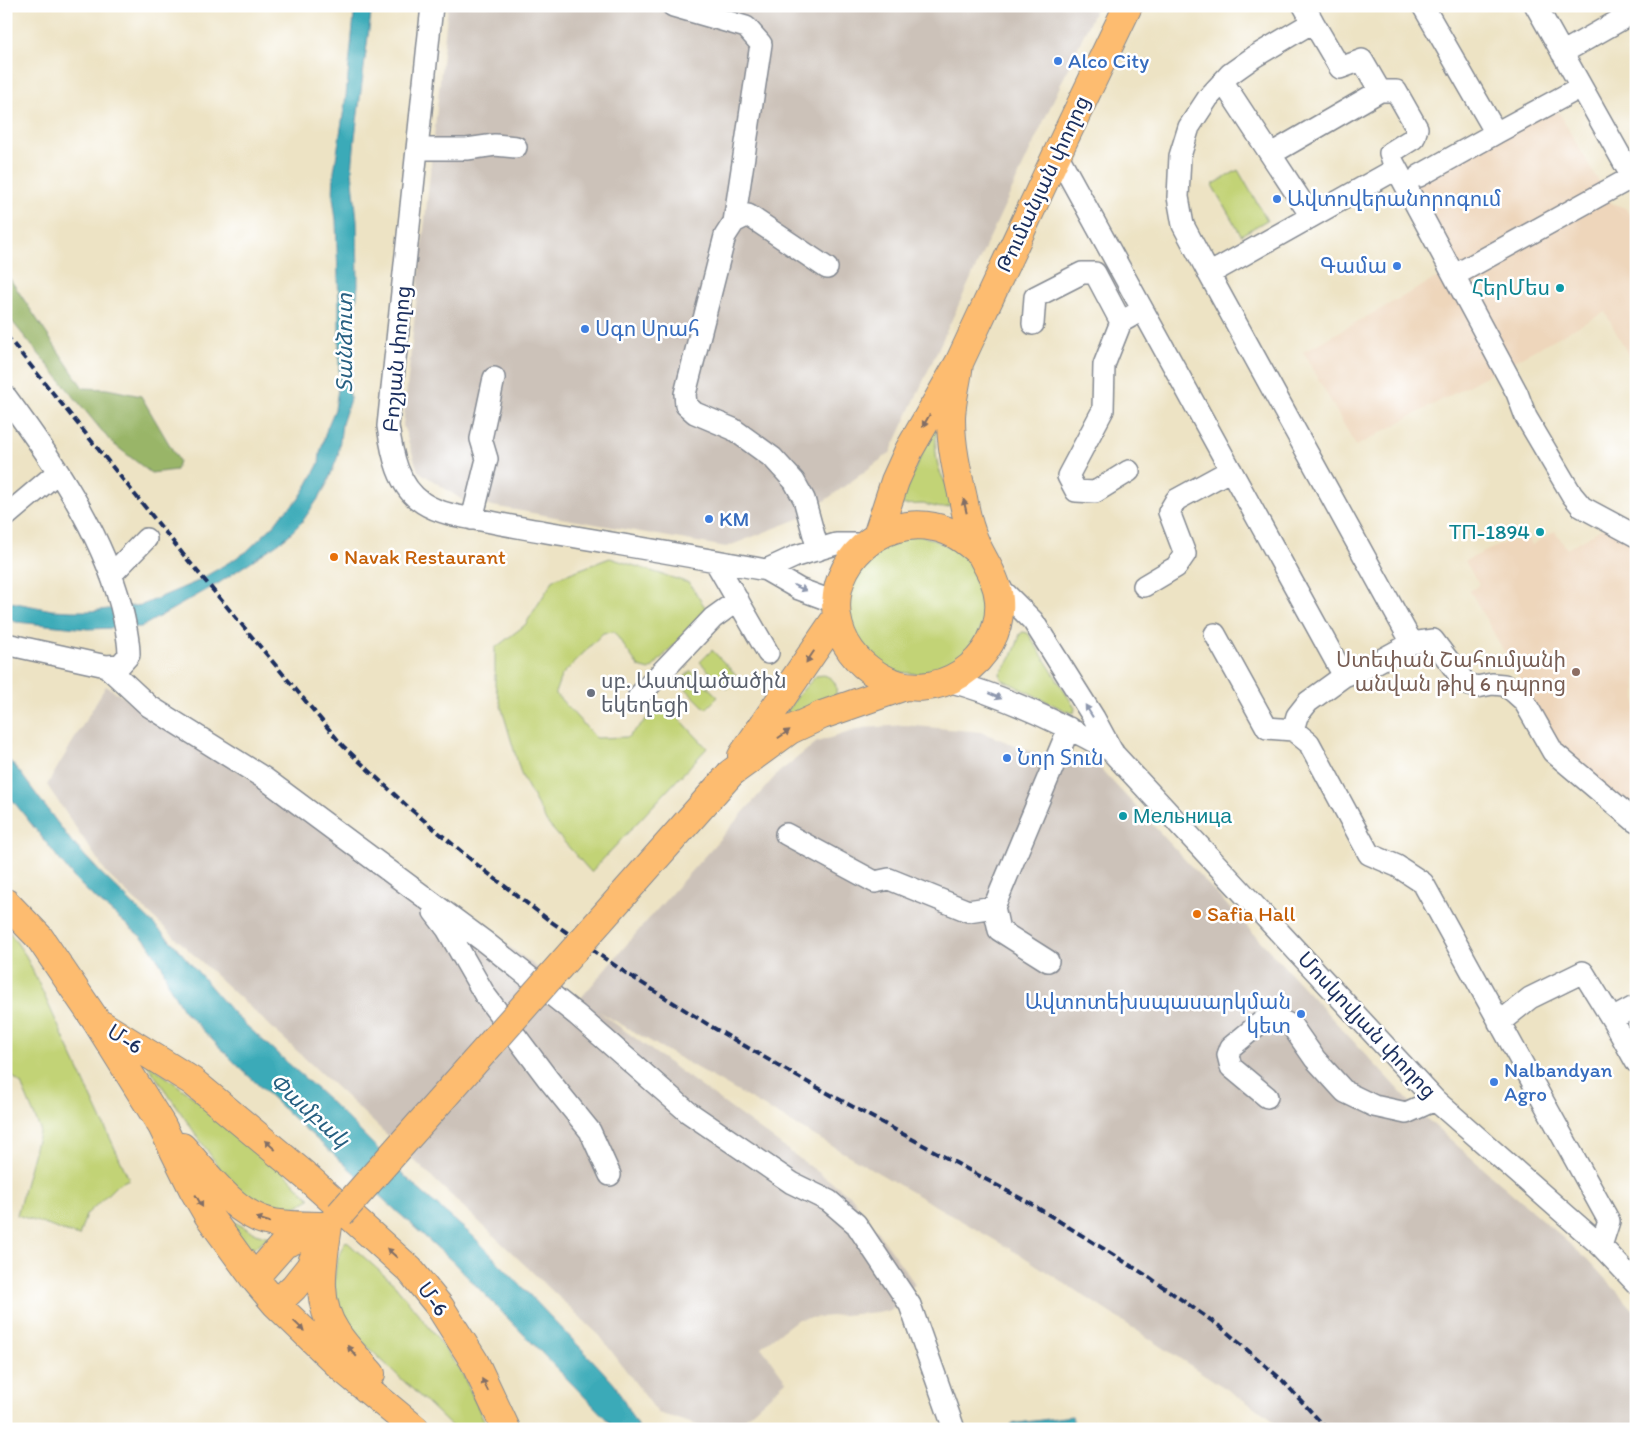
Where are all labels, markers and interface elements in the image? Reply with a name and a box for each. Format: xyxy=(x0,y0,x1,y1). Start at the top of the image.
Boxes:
place label: Alco City xyxy=(1068,48,1149,73)
marker: Alco City xyxy=(1052,55,1064,67)
street label: Թումանյան փողոց xyxy=(991,91,1094,276)
place label: Ավտովերանորոգում xyxy=(1287,186,1501,211)
marker: Ավտովերանորոգում xyxy=(1271,193,1283,205)
place label: Գամա xyxy=(1320,253,1387,278)
marker: Գամա xyxy=(1391,260,1403,272)
place label: ՀերՄես xyxy=(1472,275,1550,300)
marker: ՀերՄես xyxy=(1554,282,1566,294)
street label: Բոշյան փողոց xyxy=(378,284,415,433)
water label: Տանձուտ xyxy=(331,293,358,393)
place label: Սգո Սրահ xyxy=(595,316,700,341)
marker: Սգո Սրահ xyxy=(579,323,591,335)
one-way arrow xyxy=(922,414,931,427)
one-way arrow xyxy=(961,499,969,514)
place label: KM xyxy=(719,506,749,531)
marker: KM xyxy=(703,513,715,525)
place label: ТП-1894 xyxy=(1449,519,1530,544)
marker: ТП-1894 xyxy=(1534,526,1546,538)
place label: Navak Restaurant xyxy=(344,544,506,569)
marker: Navak Restaurant xyxy=(328,551,340,563)
one-way arrow xyxy=(793,585,807,593)
place label: Ստեփան Շահումյանի անվան թիվ 6 դպրոց xyxy=(1336,647,1566,696)
one-way arrow xyxy=(805,651,815,664)
marker: Ստեփան Շահումյանի անվան թիվ 6 դպրոց xyxy=(1570,666,1582,678)
place label: սբ. Աստվածածին եկեղեցի xyxy=(601,668,787,717)
marker: սբ. Աստվածածին եկեղեցի xyxy=(585,687,597,699)
one-way arrow xyxy=(988,692,1002,700)
one-way arrow xyxy=(1084,704,1094,717)
one-way arrow xyxy=(777,729,791,739)
place label: Նոր Տուն xyxy=(1017,745,1104,770)
marker: Նոր Տուն xyxy=(1001,752,1013,764)
place label: Мельница xyxy=(1133,803,1232,828)
marker: Мельница xyxy=(1117,810,1129,822)
place label: Safia Hall xyxy=(1207,901,1296,926)
marker: Safia Hall xyxy=(1191,908,1203,920)
street label: Մոսկովյան փողոց xyxy=(1293,946,1442,1103)
place label: Ավտոտեխսպասարկման կետ xyxy=(1025,989,1291,1038)
marker: Ավտոտեխսպասարկման կետ xyxy=(1295,1008,1307,1020)
street label: Մ-6 xyxy=(103,1018,147,1059)
place label: Nalbandyan Agro xyxy=(1504,1057,1613,1106)
water label: Փամբակ xyxy=(264,1068,356,1154)
marker: Nalbandyan Agro xyxy=(1488,1076,1500,1088)
one-way arrow xyxy=(264,1140,277,1151)
one-way arrow xyxy=(195,1194,204,1207)
one-way arrow xyxy=(255,1215,270,1223)
one-way arrow xyxy=(386,1247,398,1259)
street label: Մ-6 xyxy=(413,1277,454,1321)
one-way arrow xyxy=(293,1320,305,1332)
one-way arrow xyxy=(346,1345,357,1358)
one-way arrow xyxy=(481,1377,490,1392)

